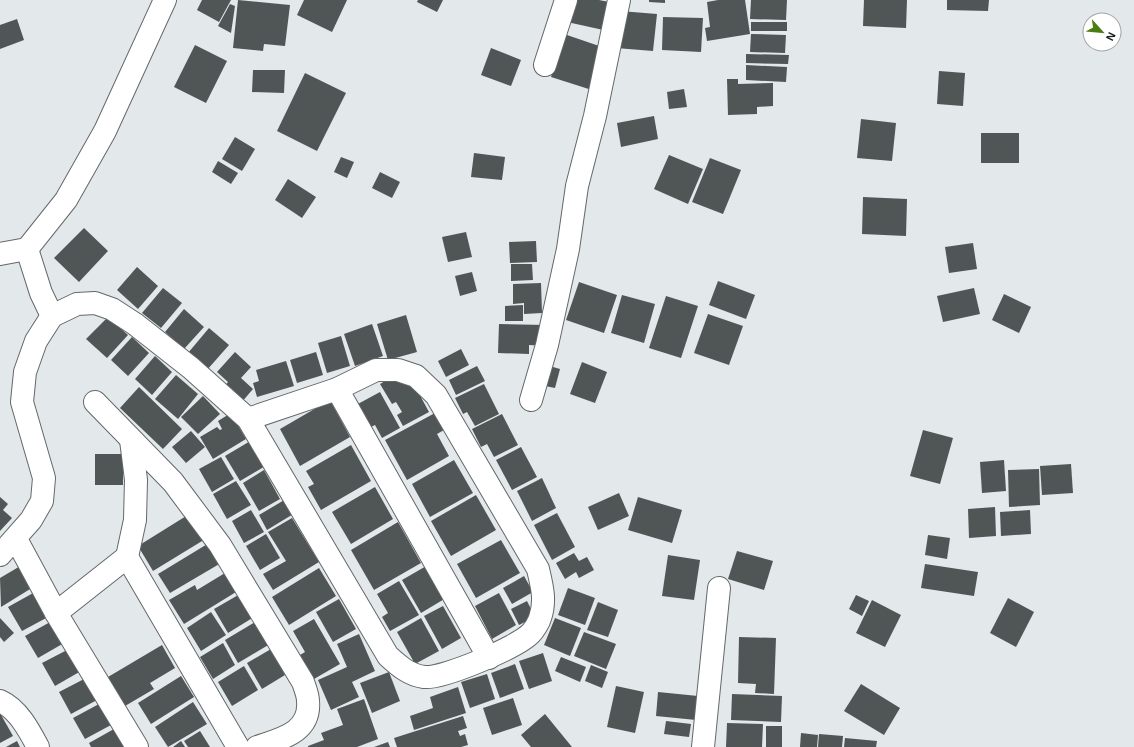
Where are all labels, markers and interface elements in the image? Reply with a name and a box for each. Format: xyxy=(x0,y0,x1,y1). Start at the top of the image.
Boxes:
north arrow xyxy=(1082,12,1122,52)
text: N xyxy=(1104,30,1118,43)

